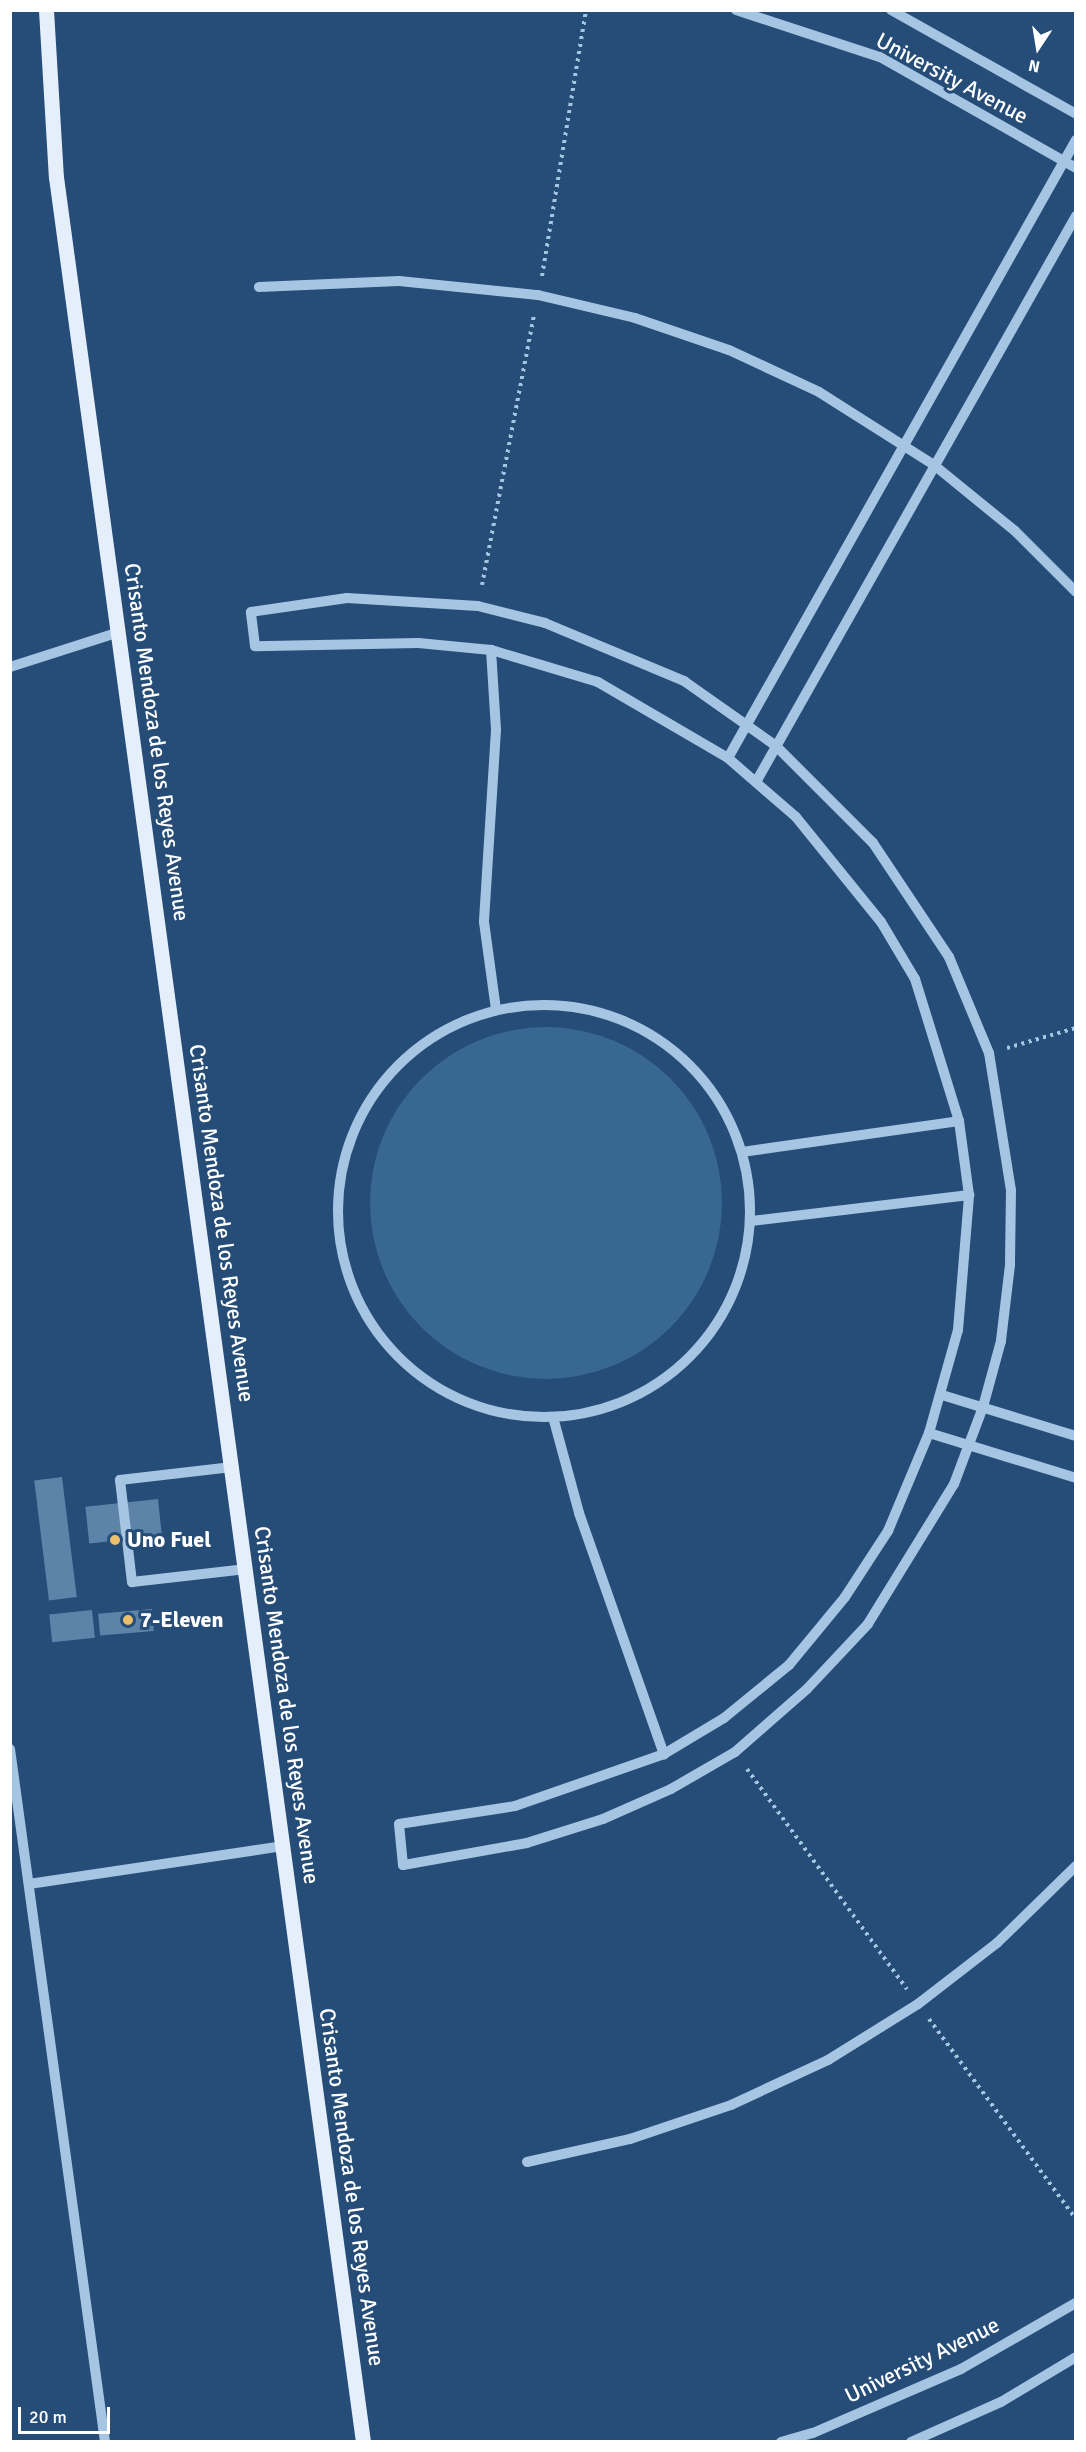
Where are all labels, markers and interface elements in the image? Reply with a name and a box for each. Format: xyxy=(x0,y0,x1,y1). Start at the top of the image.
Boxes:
north arrow xyxy=(1008,18,1068,78)
street label: University Avenue xyxy=(871,27,1033,129)
text: N xyxy=(1027,55,1042,77)
street label: Crisanto Mendoza de los Reyes Avenue xyxy=(119,561,195,923)
street label: Crisanto Mendoza de los Reyes Avenue xyxy=(184,1042,260,1404)
street label: Crisanto Mendoza de los Reyes Avenue xyxy=(249,1524,325,1886)
place label: Uno Fuel xyxy=(127,1527,211,1553)
marker: Uno Fuel xyxy=(108,1533,122,1547)
place label: 7-Eleven xyxy=(140,1607,223,1633)
marker: 7-Eleven xyxy=(121,1613,135,1627)
street label: Crisanto Mendoza de los Reyes Avenue xyxy=(314,2006,390,2368)
street label: University Avenue xyxy=(840,2311,1004,2409)
scale bar xyxy=(21,2395,112,2433)
text: 20 m xyxy=(29,2406,67,2428)

